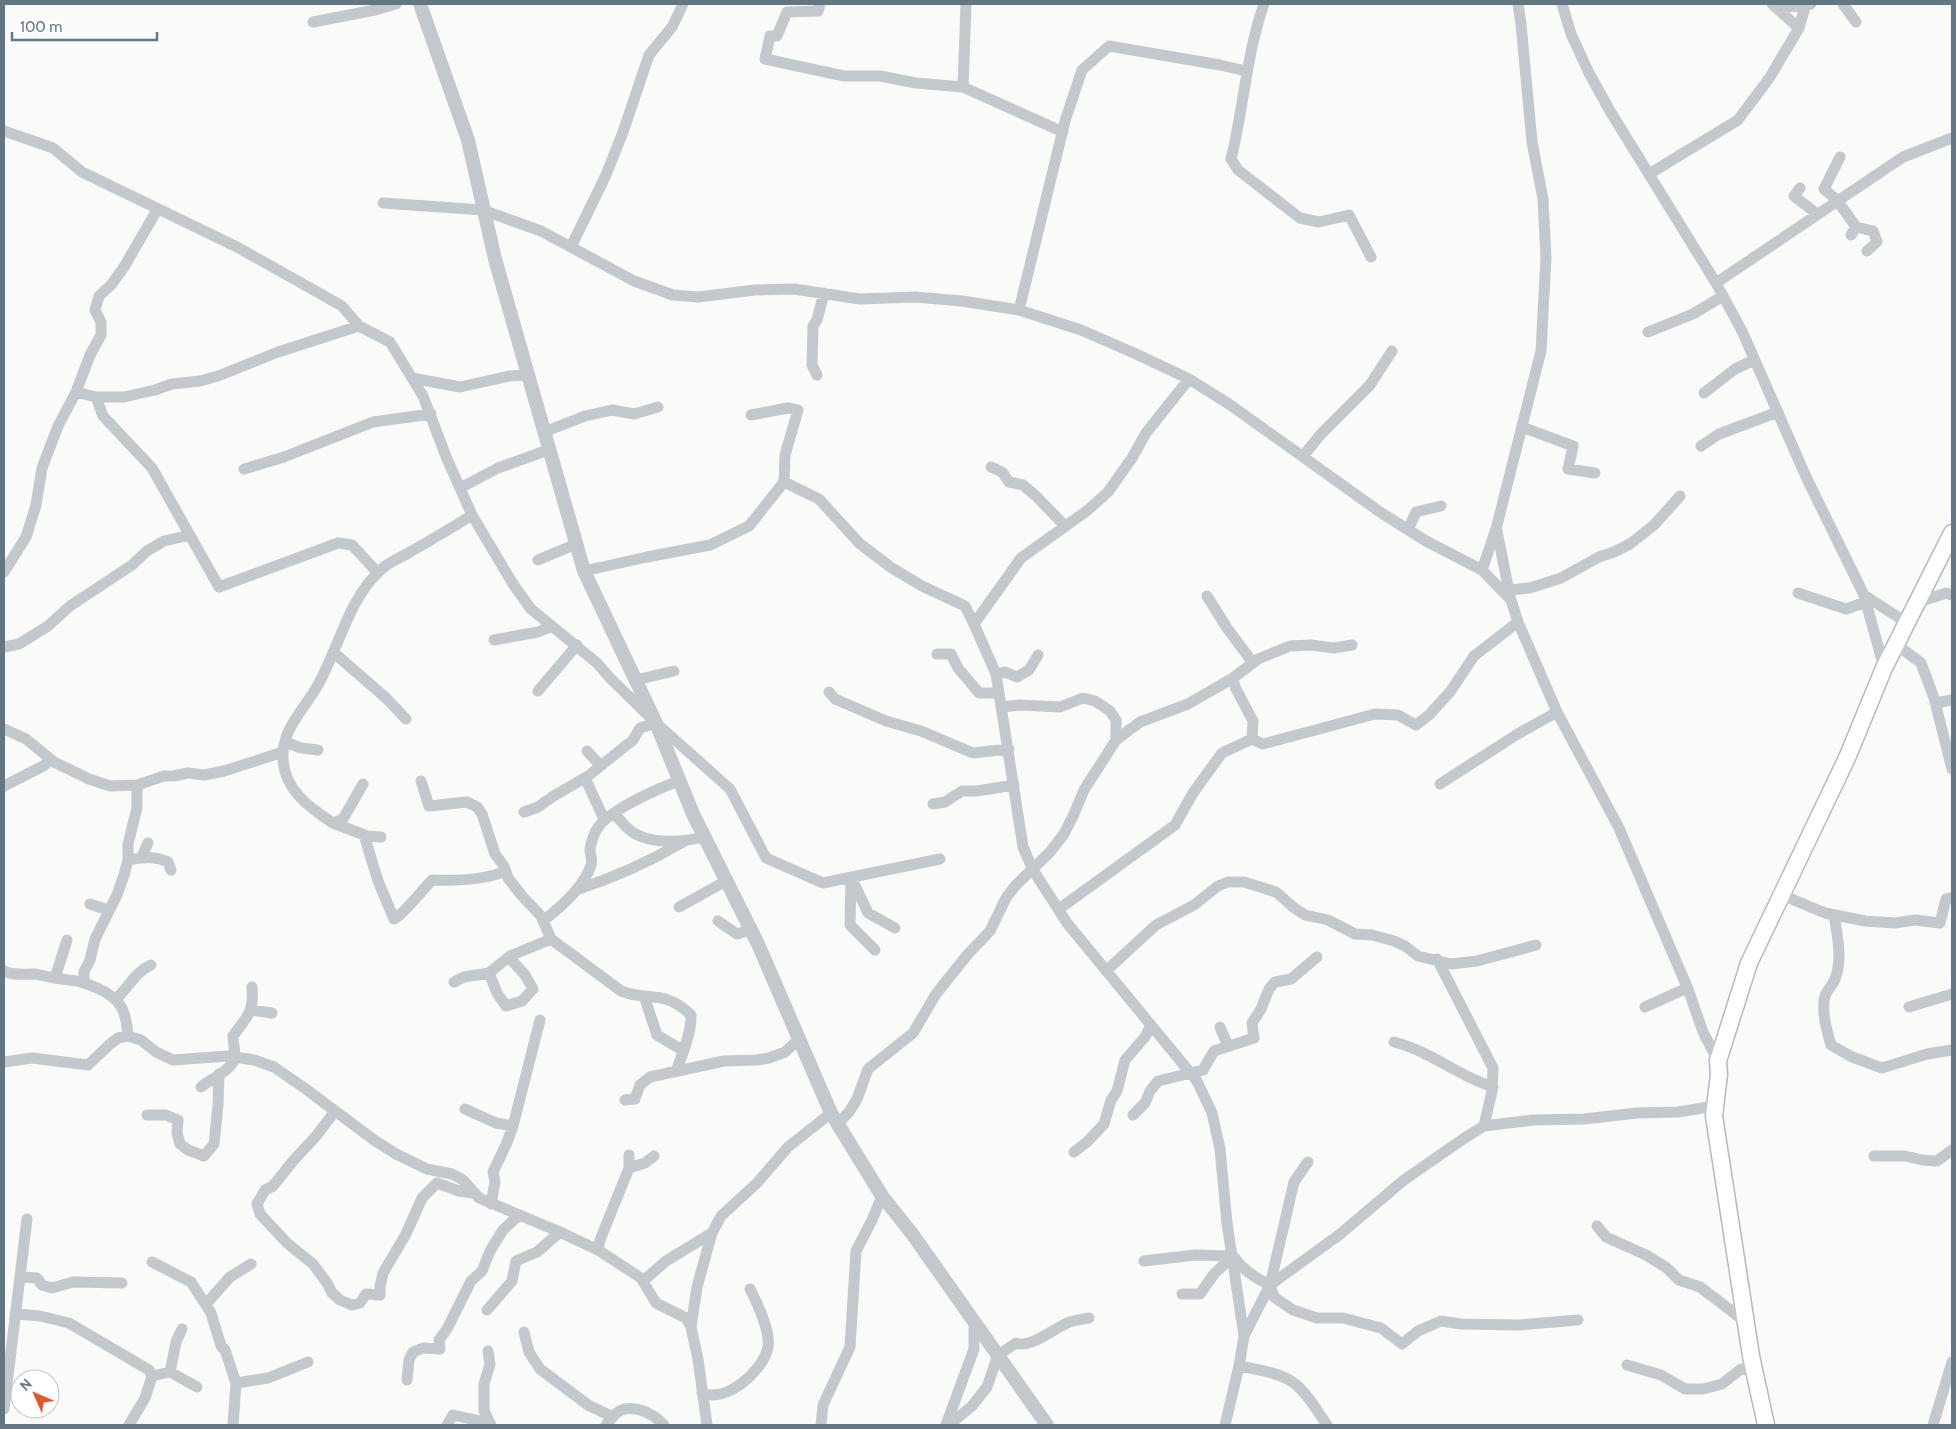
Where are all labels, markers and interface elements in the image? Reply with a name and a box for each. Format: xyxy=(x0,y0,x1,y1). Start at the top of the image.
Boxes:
scale bar xyxy=(12,10,158,42)
text: 100 m xyxy=(20,18,62,36)
north arrow xyxy=(10,1369,60,1419)
text: N xyxy=(16,1375,36,1395)

